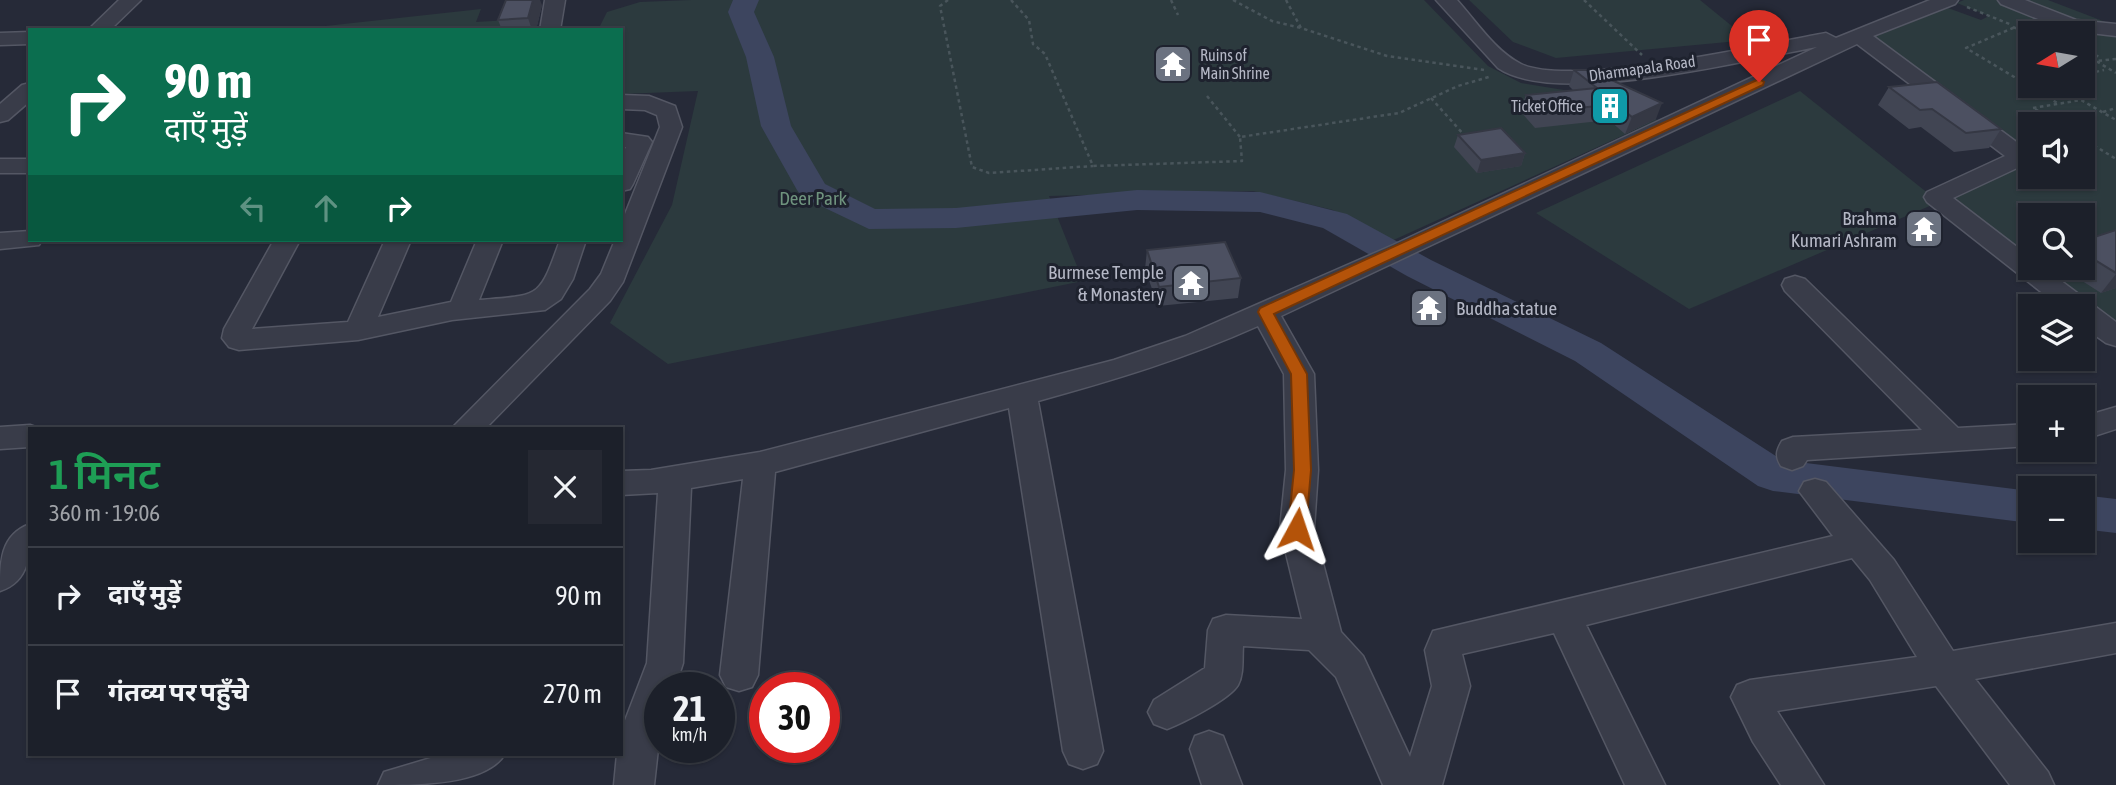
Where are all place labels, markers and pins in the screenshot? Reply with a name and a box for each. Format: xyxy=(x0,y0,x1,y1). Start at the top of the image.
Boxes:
pin xyxy=(1729,10,1789,82)
temple icon: Ruins of Main Shrine xyxy=(1152,43,1194,85)
place label: Ruins of Main Shrine xyxy=(1200,46,1270,82)
building icon: Ticket Office xyxy=(1589,85,1631,127)
place label: Ticket Office xyxy=(1511,97,1583,115)
place label: Brahma Kumari Ashram xyxy=(1791,207,1897,251)
temple icon: Brahma Kumari Ashram xyxy=(1903,208,1945,250)
place label: Burmese Temple & Monastery xyxy=(1048,261,1164,305)
temple icon: Burmese Temple & Monastery xyxy=(1170,262,1212,304)
temple icon: Buddha statue xyxy=(1408,287,1450,329)
place label: Buddha statue xyxy=(1456,297,1557,319)

